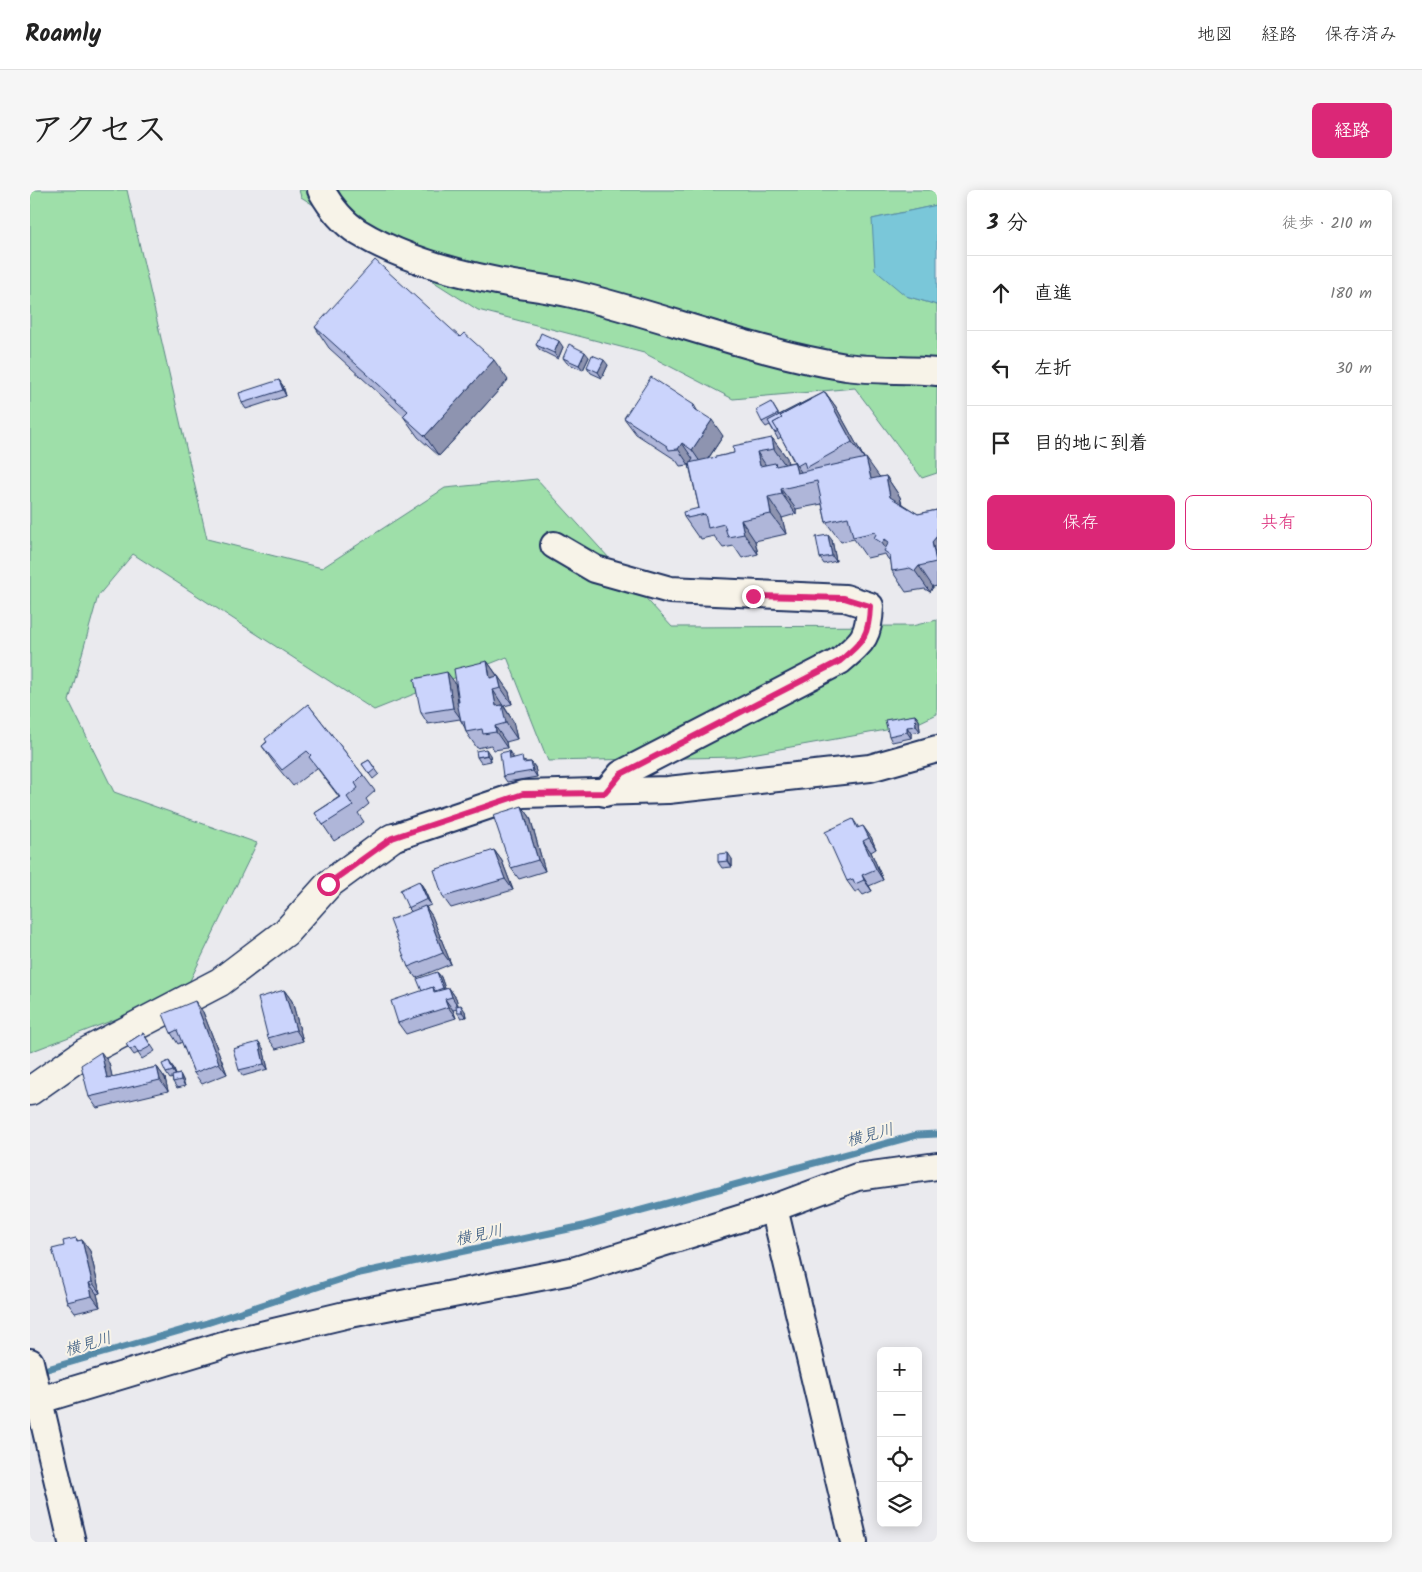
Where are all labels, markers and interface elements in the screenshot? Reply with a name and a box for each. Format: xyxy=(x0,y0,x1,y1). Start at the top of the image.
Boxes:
text: Roamly xyxy=(25,15,101,54)
text: 地図 xyxy=(1197,21,1233,50)
text: 経路 xyxy=(1261,21,1297,50)
text: 保存済み xyxy=(1325,21,1397,50)
button: 経路 xyxy=(1312,103,1392,158)
text: アクセス xyxy=(30,104,168,160)
text: 3 分 xyxy=(987,207,1028,240)
text: 徒歩 · 210 m xyxy=(1282,211,1372,236)
icon: ahead xyxy=(987,279,1015,307)
text: 直進 xyxy=(1034,279,1072,309)
text: 180 m xyxy=(1330,281,1372,306)
icon: left xyxy=(987,354,1015,382)
text: 左折 xyxy=(1034,354,1072,384)
text: 30 m xyxy=(1336,356,1372,381)
icon: arrive xyxy=(987,429,1015,457)
text: 目的地に到着 xyxy=(1034,429,1148,459)
button: 保存 xyxy=(987,495,1175,550)
button: 共有 xyxy=(1185,495,1372,550)
route end xyxy=(742,585,765,608)
route start xyxy=(317,873,340,896)
water label: 横見川 xyxy=(844,1117,897,1154)
water label: 横見川 xyxy=(453,1218,505,1253)
water label: 横見川 xyxy=(62,1326,115,1363)
map controls xyxy=(877,1347,922,1527)
button: + xyxy=(877,1347,922,1392)
button: − xyxy=(877,1392,922,1437)
button: locate xyxy=(877,1437,922,1482)
button: layers xyxy=(877,1482,922,1527)

